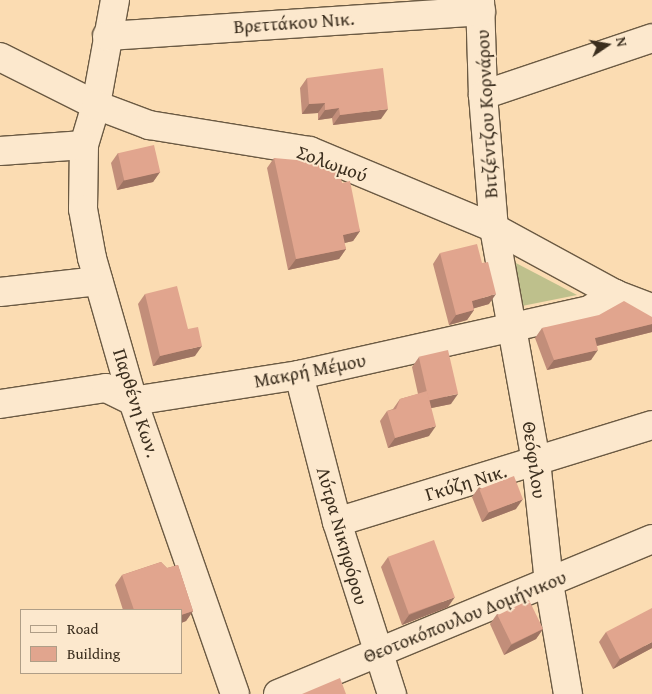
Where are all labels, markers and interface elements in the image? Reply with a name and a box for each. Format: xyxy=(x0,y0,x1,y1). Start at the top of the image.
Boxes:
street label: Βρεττάκου Νικ. xyxy=(233,7,355,39)
north arrow xyxy=(582,20,632,70)
street label: Βιτζέντζου Κορνάρου xyxy=(471,29,503,199)
text: N xyxy=(611,35,632,49)
street label: Σολωμού xyxy=(294,141,370,187)
street label: Παρθένη Κων. xyxy=(108,346,164,460)
street label: Μακρή Μέμου xyxy=(252,349,368,393)
street label: Θεόφιλου xyxy=(517,420,551,500)
street label: Γκύζη Νικ. xyxy=(422,460,510,506)
street label: Λύτρα Νικηφόρου xyxy=(311,465,373,607)
street label: Θεοτοκόπουλου Δομήνικου xyxy=(360,566,570,668)
legend xyxy=(20,609,182,674)
text: Road xyxy=(67,618,98,639)
text: Building xyxy=(67,643,120,664)

